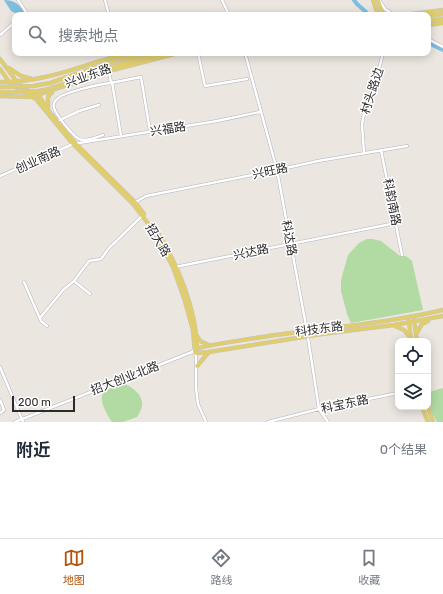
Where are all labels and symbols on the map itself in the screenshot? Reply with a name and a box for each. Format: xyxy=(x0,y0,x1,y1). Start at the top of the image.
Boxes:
street label: 兴业东路 xyxy=(63,61,113,91)
street label: 村头路边 xyxy=(358,66,386,116)
street label: 兴福路 xyxy=(149,119,187,139)
street label: 创业南路 xyxy=(13,144,63,176)
street label: 兴旺路 xyxy=(251,160,289,182)
street label: 科韵南路 xyxy=(381,177,403,227)
street label: 科达路 xyxy=(279,219,299,257)
street label: 招大路 xyxy=(143,221,173,259)
street label: 兴达路 xyxy=(232,241,270,263)
street label: 科技东路 xyxy=(294,319,344,339)
street label: 招大创业北路 xyxy=(89,359,161,397)
street label: 科宝东路 xyxy=(320,392,370,416)
scale bar xyxy=(12,394,75,413)

